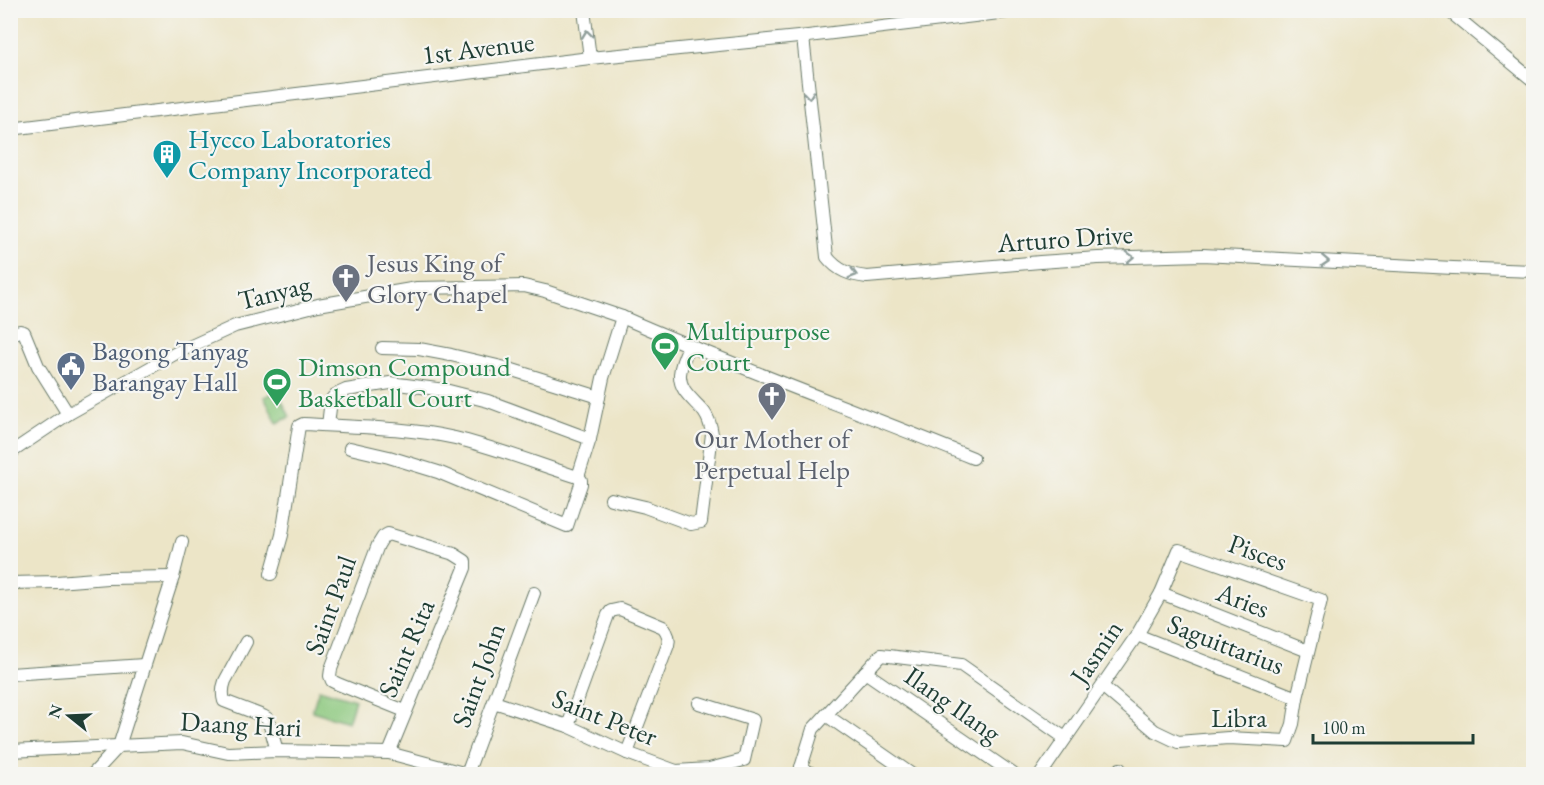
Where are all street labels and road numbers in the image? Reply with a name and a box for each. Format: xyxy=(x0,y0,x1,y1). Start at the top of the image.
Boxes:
street label: 1st Avenue xyxy=(420,24,536,72)
street label: Arturo Drive xyxy=(995,216,1134,260)
street label: Tanyag xyxy=(234,266,314,318)
street label: Pisces xyxy=(1224,525,1292,579)
street label: Saint Paul xyxy=(296,551,364,659)
street label: Aries xyxy=(1211,574,1274,626)
street label: Saint Rita xyxy=(370,593,442,702)
street label: Saguittarius xyxy=(1163,606,1289,682)
street label: Jasmin xyxy=(1061,613,1130,693)
street label: Saint John xyxy=(443,618,513,732)
street label: Ilang Ilang xyxy=(898,658,1008,750)
street label: Saint Peter xyxy=(547,680,663,754)
street label: Libra xyxy=(1211,700,1267,735)
street label: Daang Hari xyxy=(179,703,303,745)

